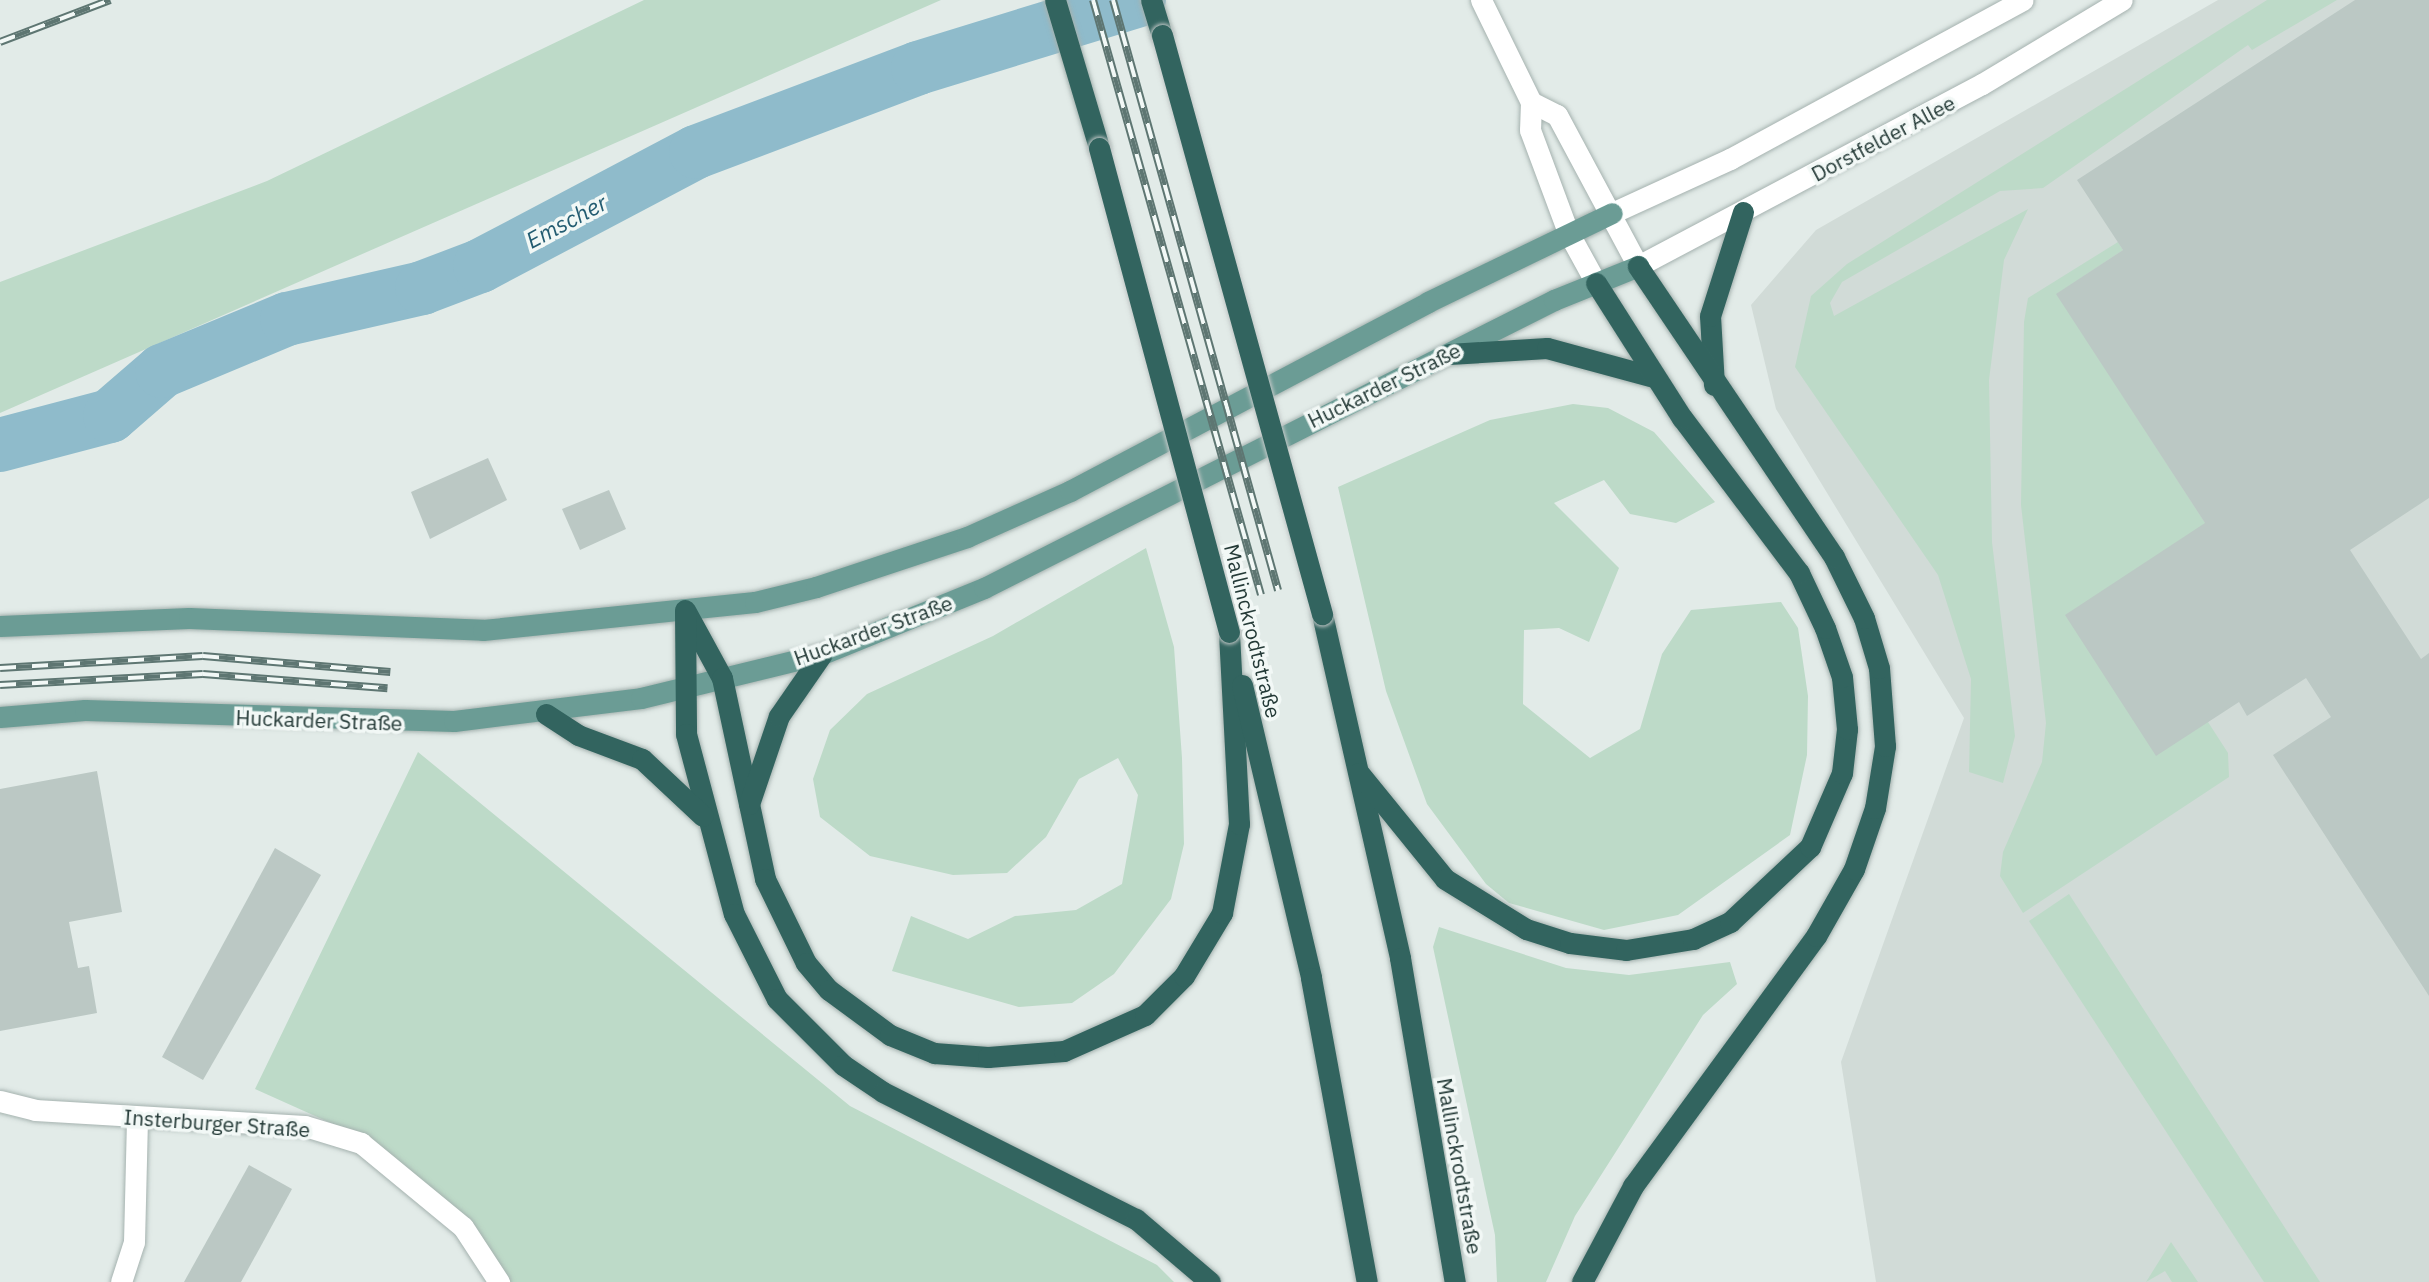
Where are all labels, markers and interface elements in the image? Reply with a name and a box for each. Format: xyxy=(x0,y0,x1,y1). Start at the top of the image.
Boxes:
street label: Dorstfelder Allee xyxy=(1807,90,1959,186)
water label: Emscher xyxy=(521,188,611,254)
street label: Huckarder Straße xyxy=(1303,337,1465,433)
street label: Mallinckrodtstraße xyxy=(1219,541,1287,721)
street label: Huckarder Straße xyxy=(790,590,956,670)
street label: Huckarder Straße xyxy=(235,704,403,736)
street label: Mallinckrodtstraße xyxy=(1432,1076,1488,1256)
street label: Insterburger Straße xyxy=(123,1104,311,1142)

